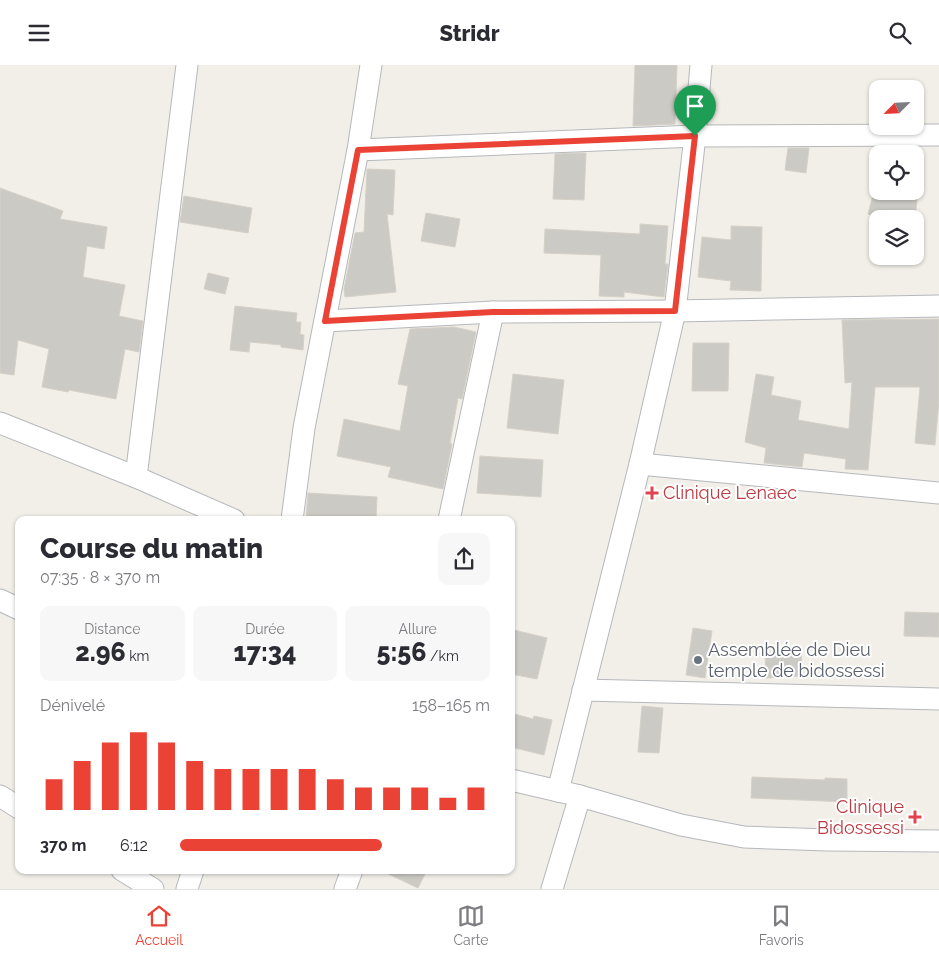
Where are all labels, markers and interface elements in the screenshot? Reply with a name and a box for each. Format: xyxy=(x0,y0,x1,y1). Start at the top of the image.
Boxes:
icon: menu xyxy=(25,19,53,47)
icon: search xyxy=(886,19,914,47)
text: Stridr xyxy=(439,20,500,46)
north arrow xyxy=(869,80,924,135)
map controls xyxy=(869,80,924,265)
pin xyxy=(674,85,716,136)
icon: arrive xyxy=(681,92,709,120)
button: locate xyxy=(869,145,924,200)
button: layers xyxy=(869,210,924,265)
place label: Clinique Lenaec xyxy=(663,482,797,503)
marker: Clinique Lenaec xyxy=(645,486,659,500)
text: Course du matin xyxy=(40,532,263,565)
button: share xyxy=(438,533,490,585)
text: 07:35 · 8 × 370 m xyxy=(40,568,160,587)
text: Distance xyxy=(84,621,140,637)
text: Durée xyxy=(245,621,285,637)
text: Allure xyxy=(399,621,437,637)
text: 2.96 xyxy=(75,637,126,667)
text: 17:34 xyxy=(234,637,296,667)
text: 5:56 xyxy=(377,637,426,667)
place label: Assemblée de Dieu temple de bidossessi xyxy=(708,639,885,681)
text: km xyxy=(126,648,149,664)
text: /km xyxy=(426,648,459,664)
marker: Assemblée de Dieu temple de bidossessi xyxy=(692,654,704,666)
text: Dénivelé xyxy=(40,696,105,715)
text: 158–165 m xyxy=(412,696,490,715)
place label: Clinique Bidossessi xyxy=(817,796,904,838)
marker: Clinique Bidossessi xyxy=(908,810,922,824)
text: 370 m xyxy=(40,836,86,855)
text: 6:12 xyxy=(120,836,148,855)
tab: Accueil xyxy=(135,902,183,948)
tab: Carte xyxy=(453,902,488,948)
tab: Favoris xyxy=(759,902,804,948)

